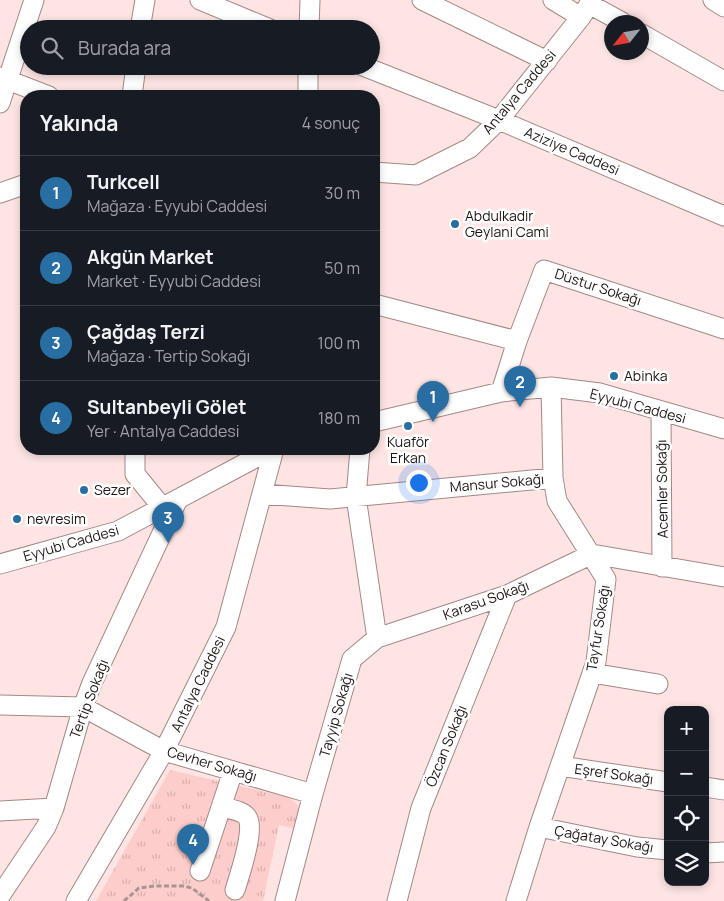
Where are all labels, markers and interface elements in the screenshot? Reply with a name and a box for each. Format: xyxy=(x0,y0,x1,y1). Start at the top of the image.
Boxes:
north arrow xyxy=(604,15,649,60)
search box xyxy=(20,20,380,75)
icon: search xyxy=(38,34,66,62)
text: Burada ara xyxy=(78,35,171,61)
street label: Antalya Caddesi xyxy=(478,45,560,138)
text: Yakında xyxy=(40,109,118,137)
text: 4 sonuç xyxy=(302,112,360,134)
street label: Aziziye Caddesi xyxy=(522,122,623,179)
text: Turkcell xyxy=(87,169,160,195)
text: 1 xyxy=(52,182,60,204)
text: 30 m xyxy=(325,182,360,204)
text: Mağaza · Eyyubi Caddesi xyxy=(87,195,267,217)
place label: Abdulkadir Geylani Cami xyxy=(465,206,549,241)
marker: Abdulkadir Geylani Cami xyxy=(449,218,461,230)
text: Akgün Market xyxy=(87,244,214,270)
text: 2 xyxy=(51,257,61,279)
text: 50 m xyxy=(324,257,360,279)
street label: Düstur Sokağı xyxy=(552,264,644,309)
text: Market · Eyyubi Caddesi xyxy=(87,270,261,292)
text: Çağdaş Terzi xyxy=(87,319,205,345)
text: 3 xyxy=(51,332,61,354)
text: 100 m xyxy=(317,332,360,354)
text: Mağaza · Tertip Sokağı xyxy=(87,345,250,367)
pin: 2 xyxy=(504,366,536,407)
place label: Abinka xyxy=(624,366,667,385)
marker: Abinka xyxy=(608,370,620,382)
pin: 1 xyxy=(417,381,449,422)
street label: Eyyubi Caddesi xyxy=(588,384,688,427)
text: Sultanbeyli Gölet xyxy=(87,394,246,420)
text: 4 xyxy=(51,407,61,429)
text: 180 m xyxy=(318,407,360,429)
text: Yer · Antalya Caddesi xyxy=(87,420,239,442)
marker: Kuaför Erkan xyxy=(402,420,414,432)
place label: Kuaför Erkan xyxy=(387,432,429,467)
street label: Acemler Sokağı xyxy=(651,439,672,539)
street label: Mansur Sokağı xyxy=(449,469,545,496)
your location xyxy=(406,470,432,496)
place label: Sezer xyxy=(94,480,131,499)
marker: Sezer xyxy=(78,484,90,496)
pin: 3 xyxy=(152,502,184,543)
place label: nevresim xyxy=(27,509,86,528)
marker: nevresim xyxy=(11,513,23,525)
street label: Eyyubi Caddesi xyxy=(21,520,121,565)
street label: Karasu Sokağı xyxy=(440,575,532,624)
street label: Tayfur Sokağı xyxy=(581,583,614,672)
street label: Antalya Caddesi xyxy=(166,633,229,735)
street label: Tertip Sokağı xyxy=(65,656,112,741)
street label: Tayyip Sokağı xyxy=(314,670,357,759)
street label: Özcan Sokağı xyxy=(420,702,471,790)
map controls xyxy=(664,706,709,886)
button: + xyxy=(664,706,709,751)
street label: Cevher Sokağı xyxy=(165,742,259,785)
button: − xyxy=(664,751,709,796)
street label: Eşref Sokağı xyxy=(573,759,655,788)
button: locate xyxy=(664,796,709,841)
street label: Çağatay Sokağı xyxy=(553,820,655,857)
pin: 4 xyxy=(177,824,209,865)
button: layers xyxy=(664,841,709,886)

